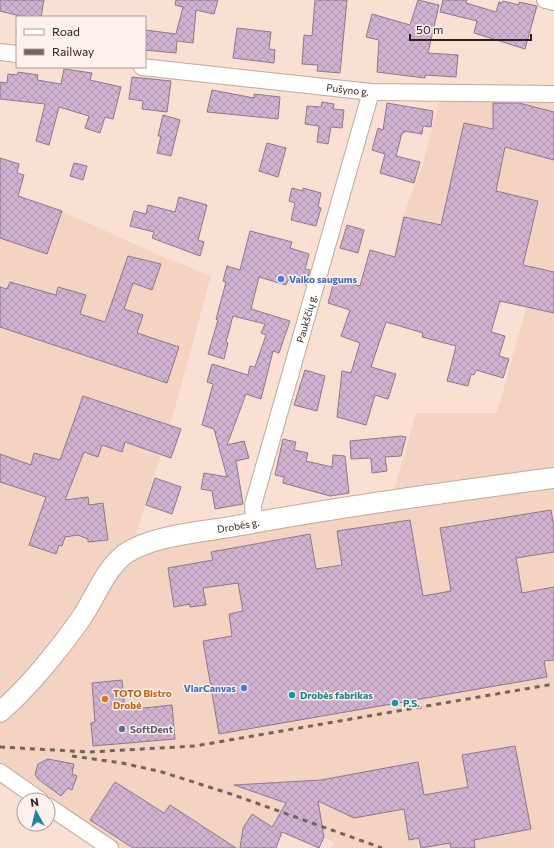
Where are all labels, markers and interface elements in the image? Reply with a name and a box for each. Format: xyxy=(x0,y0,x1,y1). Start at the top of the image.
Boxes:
legend xyxy=(16,16,146,68)
scale bar xyxy=(410,16,531,42)
text: 50 m xyxy=(416,22,444,36)
text: Road xyxy=(52,24,80,38)
text: Railway xyxy=(52,44,94,58)
street label: Pušyno g. xyxy=(326,81,370,98)
place label: Vaiko saugums xyxy=(289,273,358,285)
marker: Vaiko saugums xyxy=(276,274,286,284)
street label: Paukščių g. xyxy=(294,293,319,344)
street label: Drobės g. xyxy=(216,516,260,535)
place label: ViarCanvas xyxy=(184,682,236,694)
marker: ViarCanvas xyxy=(239,683,249,693)
place label: TOTO Bistro Drobė xyxy=(113,687,172,711)
place label: Drobės fabrikas xyxy=(300,689,373,701)
marker: Drobės fabrikas xyxy=(287,690,297,700)
marker: TOTO Bistro Drobė xyxy=(100,694,110,704)
place label: P.S. xyxy=(403,697,420,709)
marker: P.S. xyxy=(390,698,400,708)
place label: SoftDent xyxy=(130,723,173,735)
marker: SoftDent xyxy=(117,724,127,734)
north arrow xyxy=(16,792,56,832)
text: N xyxy=(30,795,40,809)

